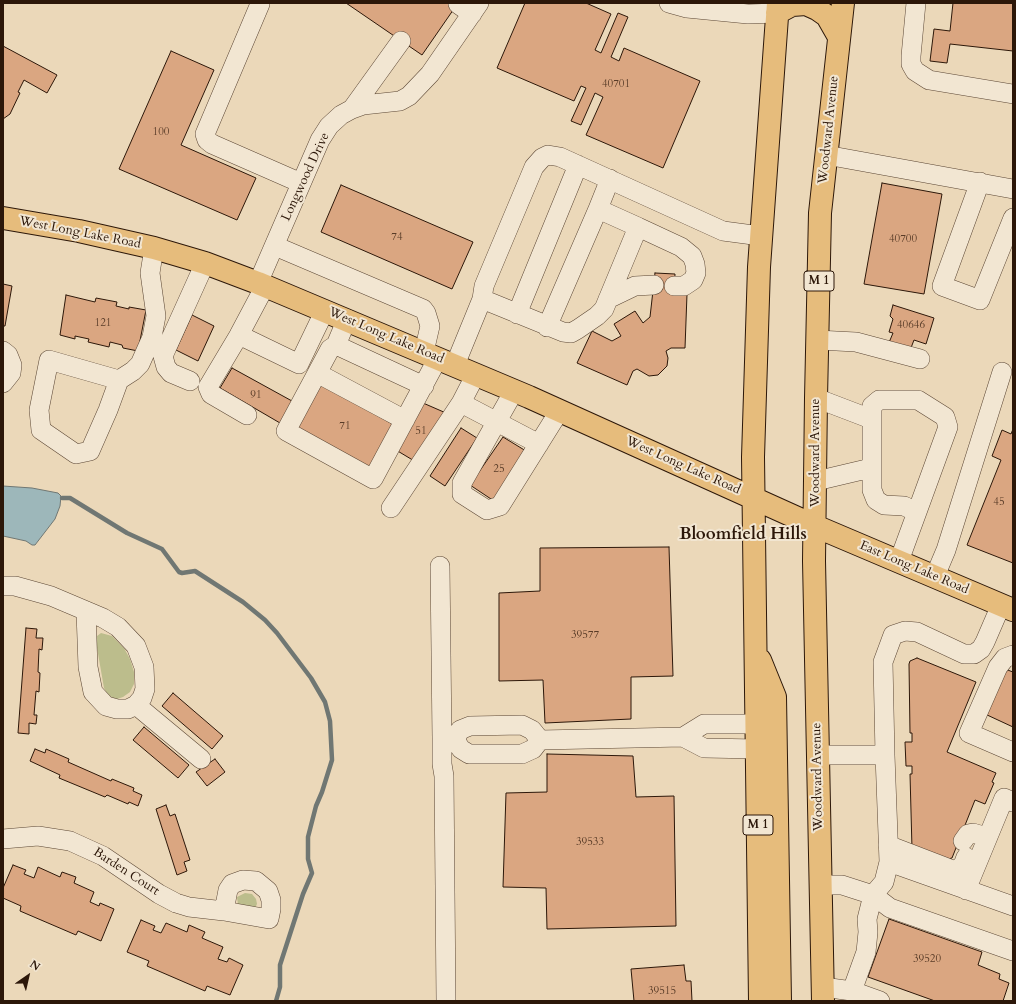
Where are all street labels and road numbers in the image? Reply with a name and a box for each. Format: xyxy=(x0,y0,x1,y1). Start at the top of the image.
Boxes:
street label: Woodward Avenue xyxy=(816,75,842,185)
street label: Longwood Drive xyxy=(279,130,333,224)
street label: West Long Lake Road xyxy=(18,214,142,252)
road number: M 1 xyxy=(804,271,834,291)
street label: West Long Lake Road xyxy=(326,305,446,367)
street label: Woodward Avenue xyxy=(808,399,824,507)
street label: West Long Lake Road xyxy=(623,434,743,498)
street label: East Long Lake Road xyxy=(857,538,971,598)
street label: Woodward Avenue xyxy=(809,723,827,831)
road number: M 1 xyxy=(743,815,773,835)
street label: Barden Court xyxy=(90,845,162,899)

